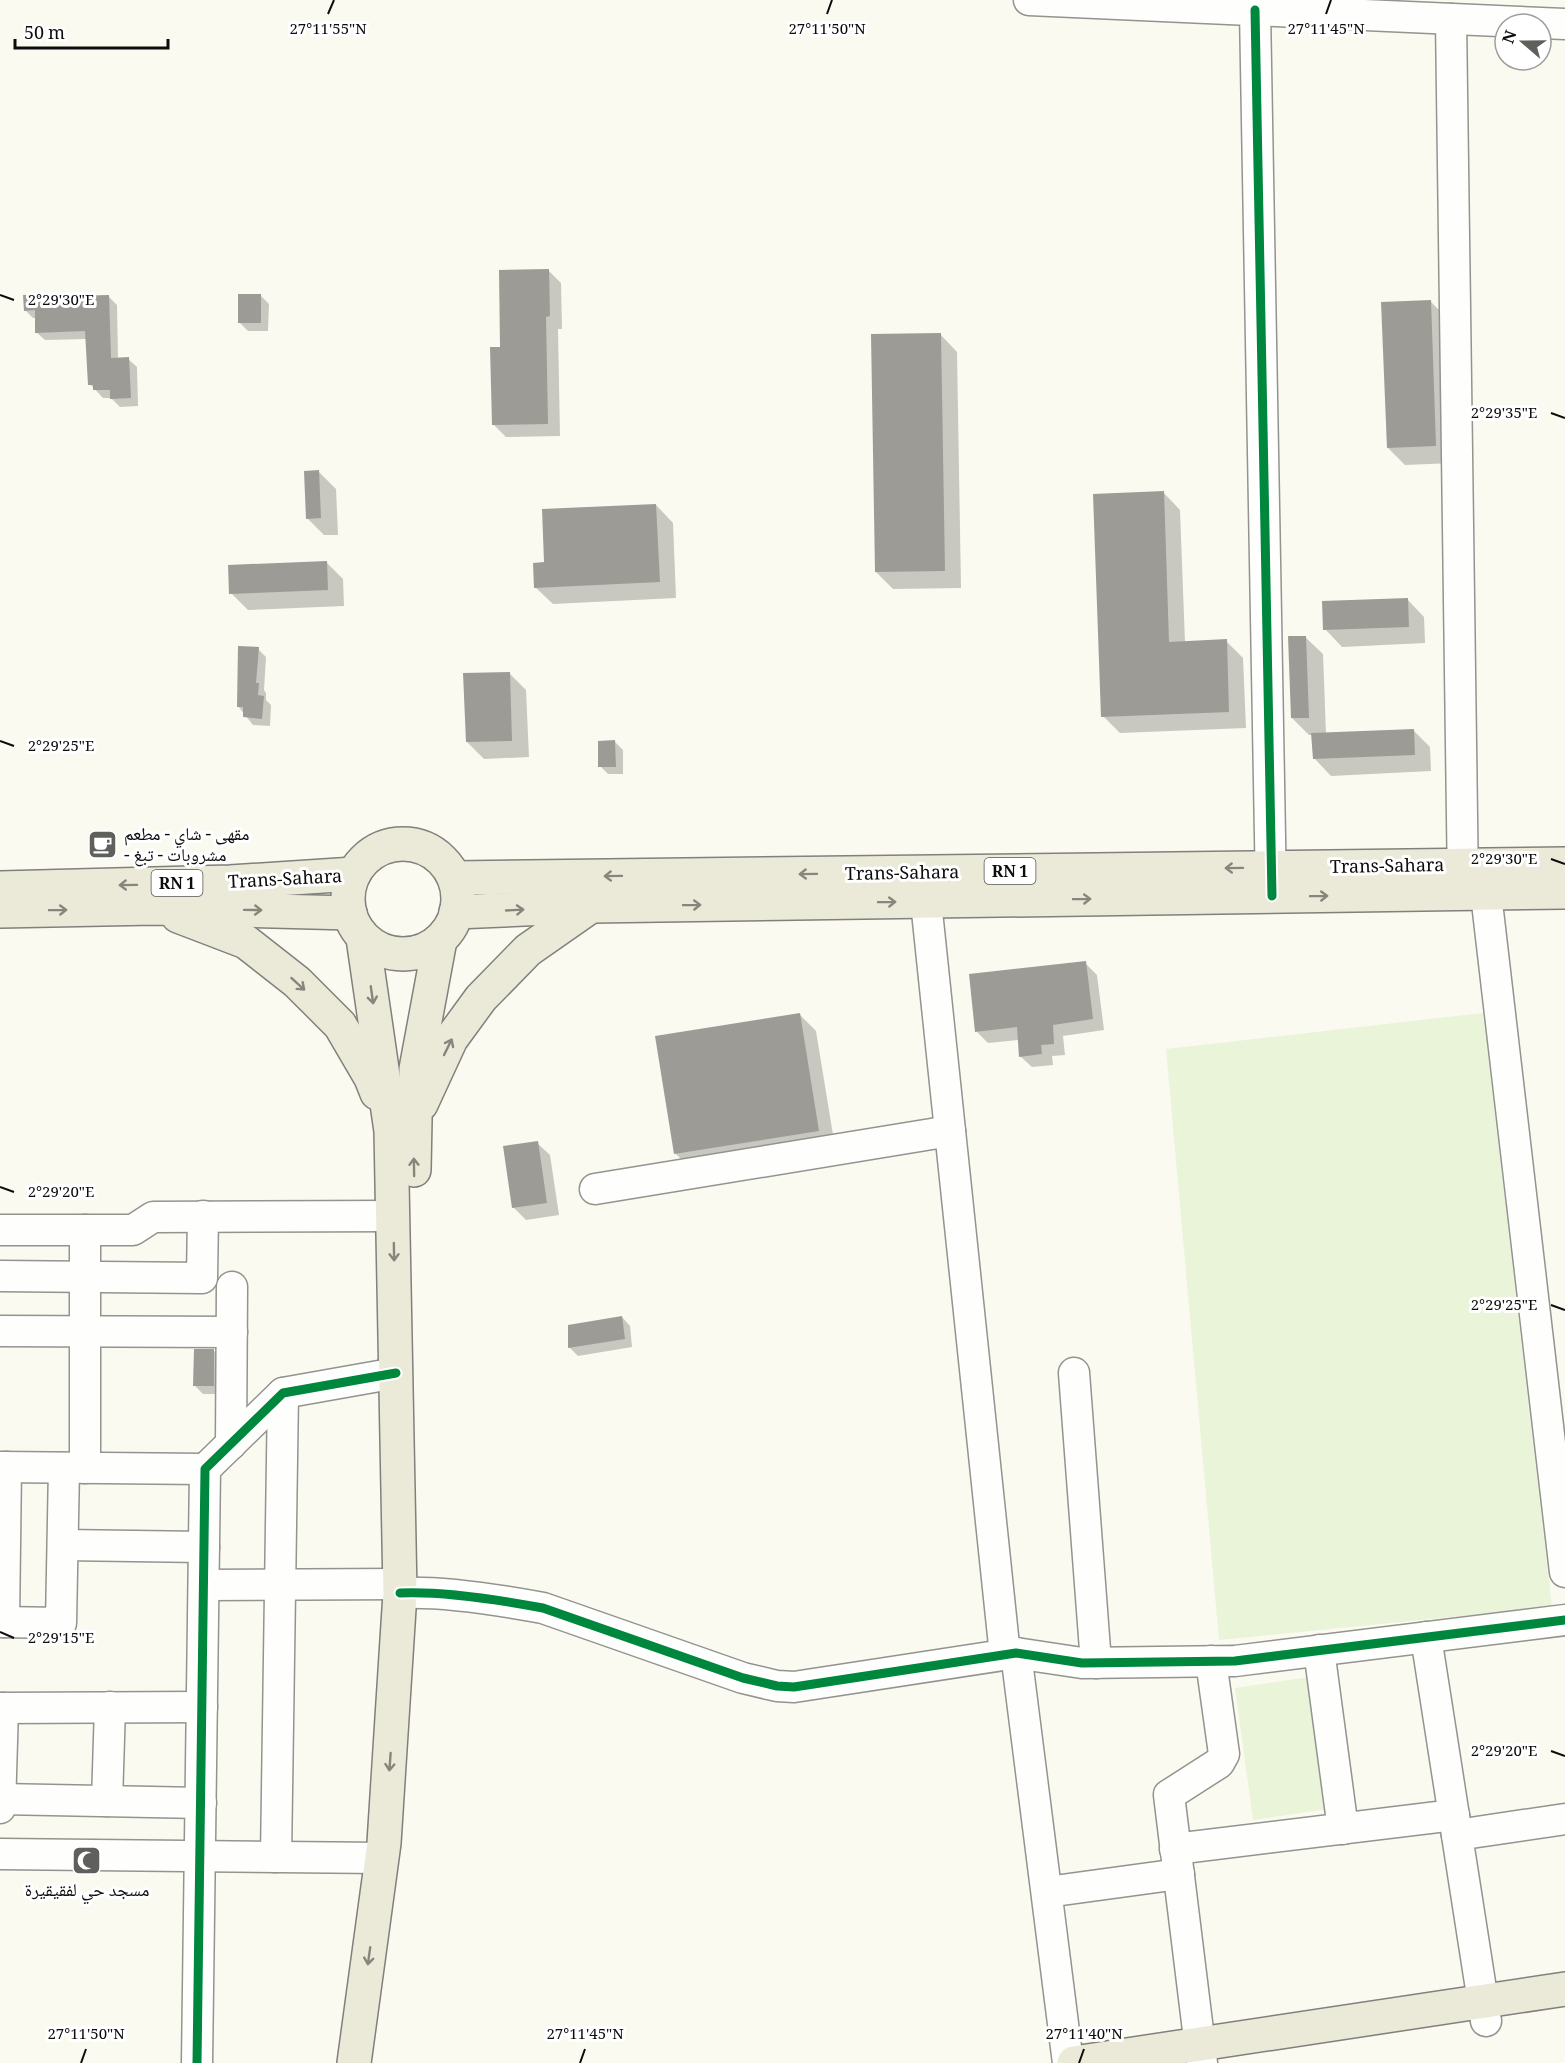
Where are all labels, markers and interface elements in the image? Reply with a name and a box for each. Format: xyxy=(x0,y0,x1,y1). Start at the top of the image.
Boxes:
scale bar xyxy=(15,12,168,50)
north arrow xyxy=(1493,12,1553,72)
text: 27°11'55"N xyxy=(289,18,367,44)
text: 27°11'50"N xyxy=(788,18,866,44)
text: 27°11'45"N xyxy=(1287,18,1365,44)
text: 50 m xyxy=(24,20,65,50)
text: N xyxy=(1496,27,1526,48)
text: 2°29'30"E xyxy=(28,289,94,315)
text: 2°29'35"E xyxy=(1471,402,1537,428)
text: 2°29'25"E xyxy=(28,735,94,761)
place label: مقهى - شاي - مطعم - مشروبات - تبغ xyxy=(124,821,249,872)
cafe icon: مقهى - شاي - مطعم - مشروبات - تبغ xyxy=(87,828,119,860)
text: 2°29'30"E xyxy=(1471,848,1537,874)
street label: Trans-Sahara xyxy=(1330,852,1444,884)
road number: RN 1 xyxy=(984,858,1036,884)
street label: Trans-Sahara xyxy=(845,859,959,891)
street label: Trans-Sahara xyxy=(227,863,343,899)
one-way arrow xyxy=(1224,863,1244,874)
one-way arrow xyxy=(798,868,818,880)
road number: RN 1 xyxy=(152,870,202,896)
one-way arrow xyxy=(603,871,623,882)
one-way arrow xyxy=(118,879,138,890)
one-way arrow xyxy=(1308,890,1328,902)
one-way arrow xyxy=(1072,893,1092,905)
one-way arrow xyxy=(877,896,897,908)
one-way arrow xyxy=(682,899,702,911)
one-way arrow xyxy=(48,904,68,916)
one-way arrow xyxy=(504,904,524,915)
one-way arrow xyxy=(243,905,263,916)
one-way arrow xyxy=(290,977,305,991)
one-way arrow xyxy=(366,985,377,1005)
one-way arrow xyxy=(442,1039,454,1057)
one-way arrow xyxy=(408,1158,420,1178)
text: 2°29'20"E xyxy=(28,1181,94,1207)
one-way arrow xyxy=(388,1242,399,1262)
text: 2°29'25"E xyxy=(1471,1294,1537,1320)
text: 2°29'15"E xyxy=(28,1627,94,1653)
text: 2°29'20"E xyxy=(1471,1740,1537,1766)
one-way arrow xyxy=(384,1751,395,1771)
mosque icon: مسجد حي لفقيقيرة xyxy=(71,1845,103,1877)
place label: مسجد حي لفقيقيرة xyxy=(25,1877,149,1907)
one-way arrow xyxy=(363,1945,374,1965)
text: 27°11'50"N xyxy=(47,2023,125,2049)
text: 27°11'45"N xyxy=(546,2023,624,2049)
text: 27°11'40"N xyxy=(1045,2023,1123,2049)

